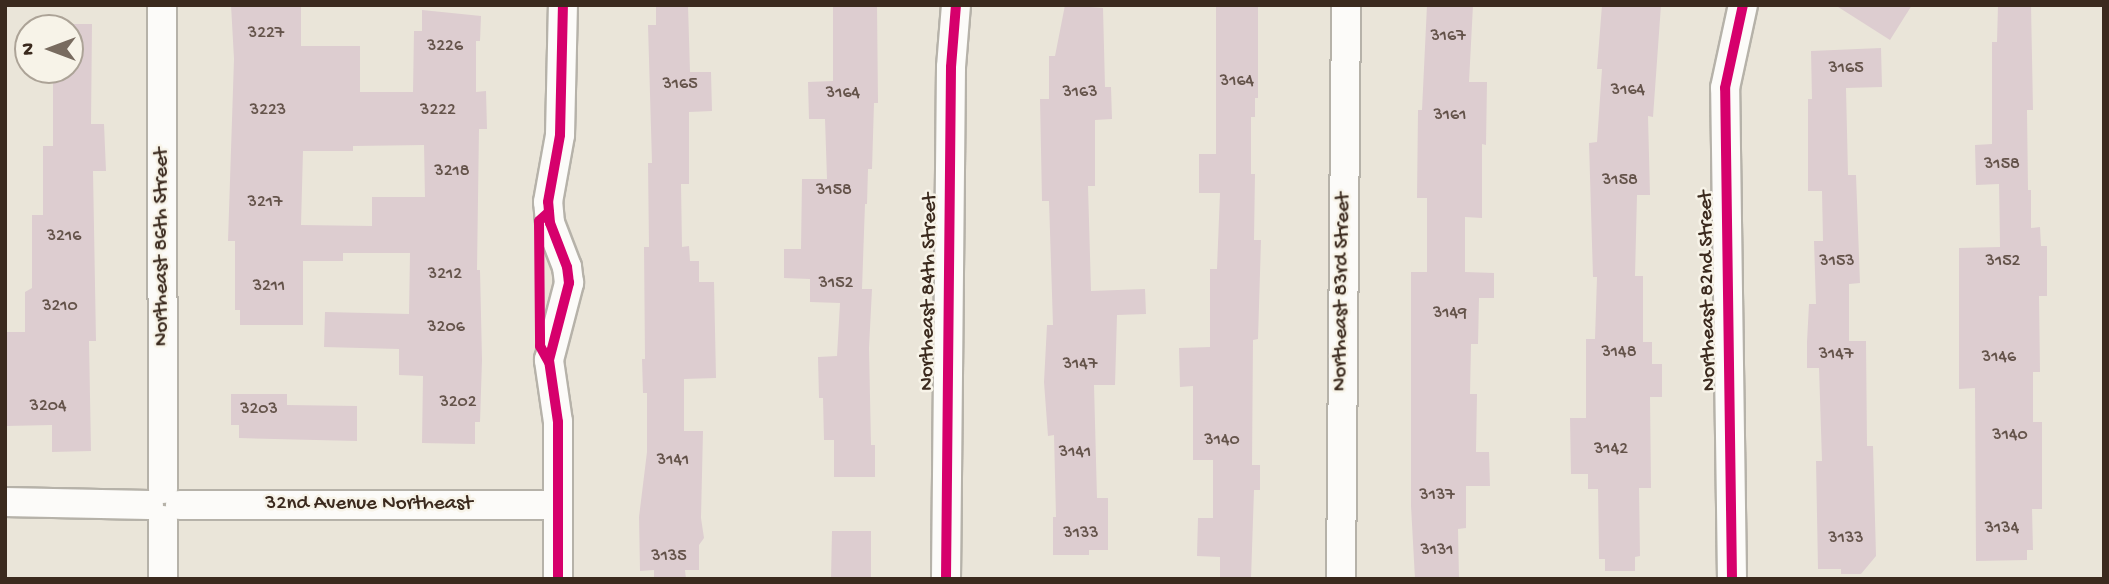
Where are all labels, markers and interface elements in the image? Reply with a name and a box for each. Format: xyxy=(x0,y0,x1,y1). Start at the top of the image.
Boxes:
north arrow xyxy=(14,14,84,84)
house number: 3227 xyxy=(248,23,284,45)
house number: 3167 xyxy=(1430,26,1466,48)
house number: 3226 xyxy=(427,36,463,58)
text: N xyxy=(18,43,41,55)
house number: 3165 xyxy=(1828,58,1864,80)
house number: 3164 xyxy=(1220,71,1254,93)
house number: 3165 xyxy=(662,74,698,96)
house number: 3164 xyxy=(1611,80,1645,102)
house number: 3163 xyxy=(1062,82,1098,104)
house number: 3164 xyxy=(826,83,860,105)
house number: 3223 xyxy=(250,100,286,122)
house number: 3222 xyxy=(420,100,456,122)
house number: 3161 xyxy=(1433,105,1467,127)
street label: Northeast 86th Street xyxy=(150,148,176,346)
house number: 3158 xyxy=(1984,154,2020,176)
house number: 3218 xyxy=(434,161,470,183)
house number: 3158 xyxy=(1602,170,1638,192)
house number: 3158 xyxy=(816,180,852,202)
street label: Northeast 82nd Street xyxy=(1695,190,1723,392)
house number: 3217 xyxy=(248,192,282,214)
street label: Northeast 83rd Street xyxy=(1329,192,1357,392)
street label: Northeast 84th Street xyxy=(916,193,944,391)
house number: 3216 xyxy=(47,226,81,248)
house number: 3153 xyxy=(1819,251,1855,273)
house number: 3152 xyxy=(1986,251,2020,273)
house number: 3212 xyxy=(428,264,462,286)
house number: 3152 xyxy=(819,273,853,295)
house number: 3211 xyxy=(253,276,285,298)
house number: 3210 xyxy=(42,296,78,318)
house number: 3149 xyxy=(1433,303,1467,325)
house number: 3206 xyxy=(427,317,465,339)
house number: 3148 xyxy=(1602,342,1636,364)
house number: 3147 xyxy=(1819,344,1853,366)
house number: 3146 xyxy=(1982,347,2016,369)
house number: 3147 xyxy=(1063,354,1097,376)
house number: 3202 xyxy=(439,392,477,414)
house number: 3204 xyxy=(30,396,66,418)
house number: 3203 xyxy=(240,399,278,421)
house number: 3140 xyxy=(1992,425,2028,447)
house number: 3140 xyxy=(1204,430,1240,452)
house number: 3142 xyxy=(1594,439,1628,461)
house number: 3141 xyxy=(1059,442,1091,464)
house number: 3141 xyxy=(657,450,689,472)
house number: 3137 xyxy=(1419,485,1455,507)
street label: 32nd Avenue Northeast xyxy=(265,492,473,518)
house number: 3134 xyxy=(1985,518,2019,540)
house number: 3133 xyxy=(1063,523,1099,545)
house number: 3133 xyxy=(1828,528,1864,550)
house number: 3131 xyxy=(1420,540,1454,562)
house number: 3135 xyxy=(651,546,687,568)

